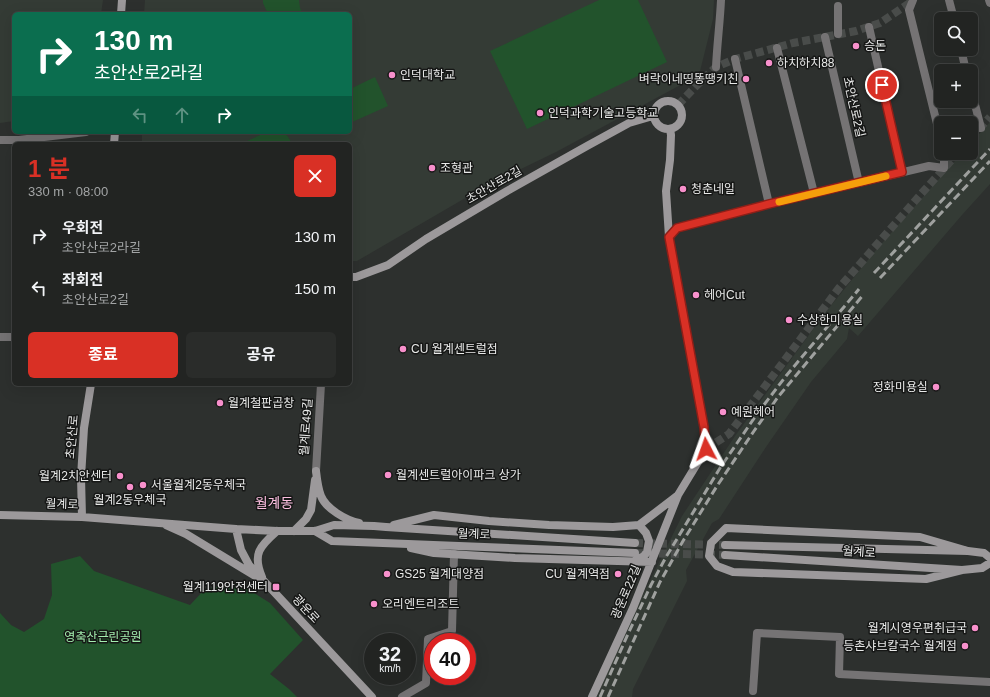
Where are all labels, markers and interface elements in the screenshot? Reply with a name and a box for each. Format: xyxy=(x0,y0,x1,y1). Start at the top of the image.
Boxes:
map controls xyxy=(934,12,978,160)
button: search xyxy=(934,12,978,56)
text: 130 m xyxy=(94,25,173,56)
icon: right xyxy=(28,28,80,80)
place label: 승돈 xyxy=(864,39,886,53)
marker: 승돈 xyxy=(851,41,861,51)
place label: 하치하치88 xyxy=(777,56,835,70)
marker: 하치하치88 xyxy=(764,58,774,68)
text: 초안산로2라길 xyxy=(94,63,203,83)
button: + xyxy=(934,64,978,108)
place label: 인덕대학교 xyxy=(400,68,455,82)
pin xyxy=(865,68,899,102)
marker: 인덕대학교 xyxy=(387,70,397,80)
place label: 벼락이네띵똥땡키친 xyxy=(639,72,738,86)
marker: 벼락이네띵똥땡키친 xyxy=(741,74,751,84)
icon: arrive xyxy=(871,74,893,96)
street label: 초안산로2길 xyxy=(840,75,868,139)
icon: left xyxy=(129,104,151,126)
icon: ahead xyxy=(171,104,193,126)
icon: right xyxy=(213,104,235,126)
place label: 인덕과학기술고등학교 xyxy=(548,106,658,120)
marker: 인덕과학기술고등학교 xyxy=(535,108,545,118)
button: − xyxy=(934,116,978,160)
text: 1 분 xyxy=(28,155,70,182)
button: close xyxy=(294,155,336,197)
place label: 조형관 xyxy=(440,161,473,175)
marker: 조형관 xyxy=(427,163,437,173)
street label: 초안산로2길 xyxy=(464,163,524,207)
place label: 청춘네일 xyxy=(691,182,735,196)
text: 330 m · 08:00 xyxy=(28,184,108,199)
marker: 청춘네일 xyxy=(678,184,688,194)
text: 우회전 xyxy=(62,219,103,236)
icon: right xyxy=(28,225,50,247)
text: 130 m xyxy=(294,228,336,245)
text: 초안산로2라길 xyxy=(62,240,141,255)
text: 좌회전 xyxy=(62,271,103,288)
icon: left xyxy=(28,277,50,299)
text: 150 m xyxy=(294,280,336,297)
place label: 헤어Cut xyxy=(704,288,745,302)
marker: 헤어Cut xyxy=(691,290,701,300)
text: 초안산로2길 xyxy=(62,292,129,307)
place label: 수상한미용실 xyxy=(797,313,863,327)
marker: 수상한미용실 xyxy=(784,315,794,325)
button: 종료 xyxy=(28,332,178,378)
button: 공유 xyxy=(186,332,336,378)
place label: CU 월계센트럴점 xyxy=(411,342,498,356)
marker: CU 월계센트럴점 xyxy=(398,344,408,354)
place label: 정화미용실 xyxy=(873,380,928,394)
marker: 정화미용실 xyxy=(931,382,941,392)
place label: 월계철판곱창 xyxy=(228,396,294,410)
marker: 월계철판곱창 xyxy=(215,398,225,408)
street label: 월계로49길 xyxy=(297,398,315,456)
place label: 예원헤어 xyxy=(731,405,775,419)
marker: 예원헤어 xyxy=(718,407,728,417)
street label: 초안산로 xyxy=(63,414,81,460)
position arrow xyxy=(685,428,727,470)
place label: 월계센트럴아이파크 상가 xyxy=(396,468,521,482)
place label: 월계2치안센터 xyxy=(39,469,112,483)
marker: 월계센트럴아이파크 상가 xyxy=(383,470,393,480)
marker: 월계2치안센터 xyxy=(115,471,125,481)
place label: 서울월계2동우체국 xyxy=(151,478,246,492)
marker: 서울월계2동우체국 xyxy=(138,480,148,490)
marker: 월계2동우체국 xyxy=(125,482,135,492)
place label: 월계2동우체국 xyxy=(94,493,166,507)
district label: 월계동 xyxy=(255,495,293,511)
street label: 월계로 xyxy=(45,496,79,512)
street label: 월계로 xyxy=(457,526,491,542)
street label: 월계로 xyxy=(842,544,876,560)
street label: 광운로22길 xyxy=(608,563,644,621)
place label: GS25 월계대양점 xyxy=(395,567,484,581)
place label: CU 월계역점 xyxy=(545,567,610,581)
marker: GS25 월계대양점 xyxy=(382,569,392,579)
marker: CU 월계역점 xyxy=(613,569,623,579)
place label: 월계119안전센터 xyxy=(183,580,268,594)
marker: 월계119안전센터 xyxy=(271,582,281,592)
street label: 광운로 xyxy=(290,592,322,626)
place label: 오리엔트리조트 xyxy=(382,597,459,611)
marker: 오리엔트리조트 xyxy=(369,599,379,609)
place label: 월계시영우편취급국 xyxy=(868,621,967,635)
marker: 월계시영우편취급국 xyxy=(970,623,980,633)
park label: 영축산근린공원 xyxy=(64,630,142,644)
speed limit sign: 40 xyxy=(424,633,476,685)
place label: 등촌샤브칼국수 월계점 xyxy=(843,639,957,653)
marker: 등촌샤브칼국수 월계점 xyxy=(960,641,970,651)
text: 32 xyxy=(379,643,401,665)
text: km/h xyxy=(379,663,401,674)

